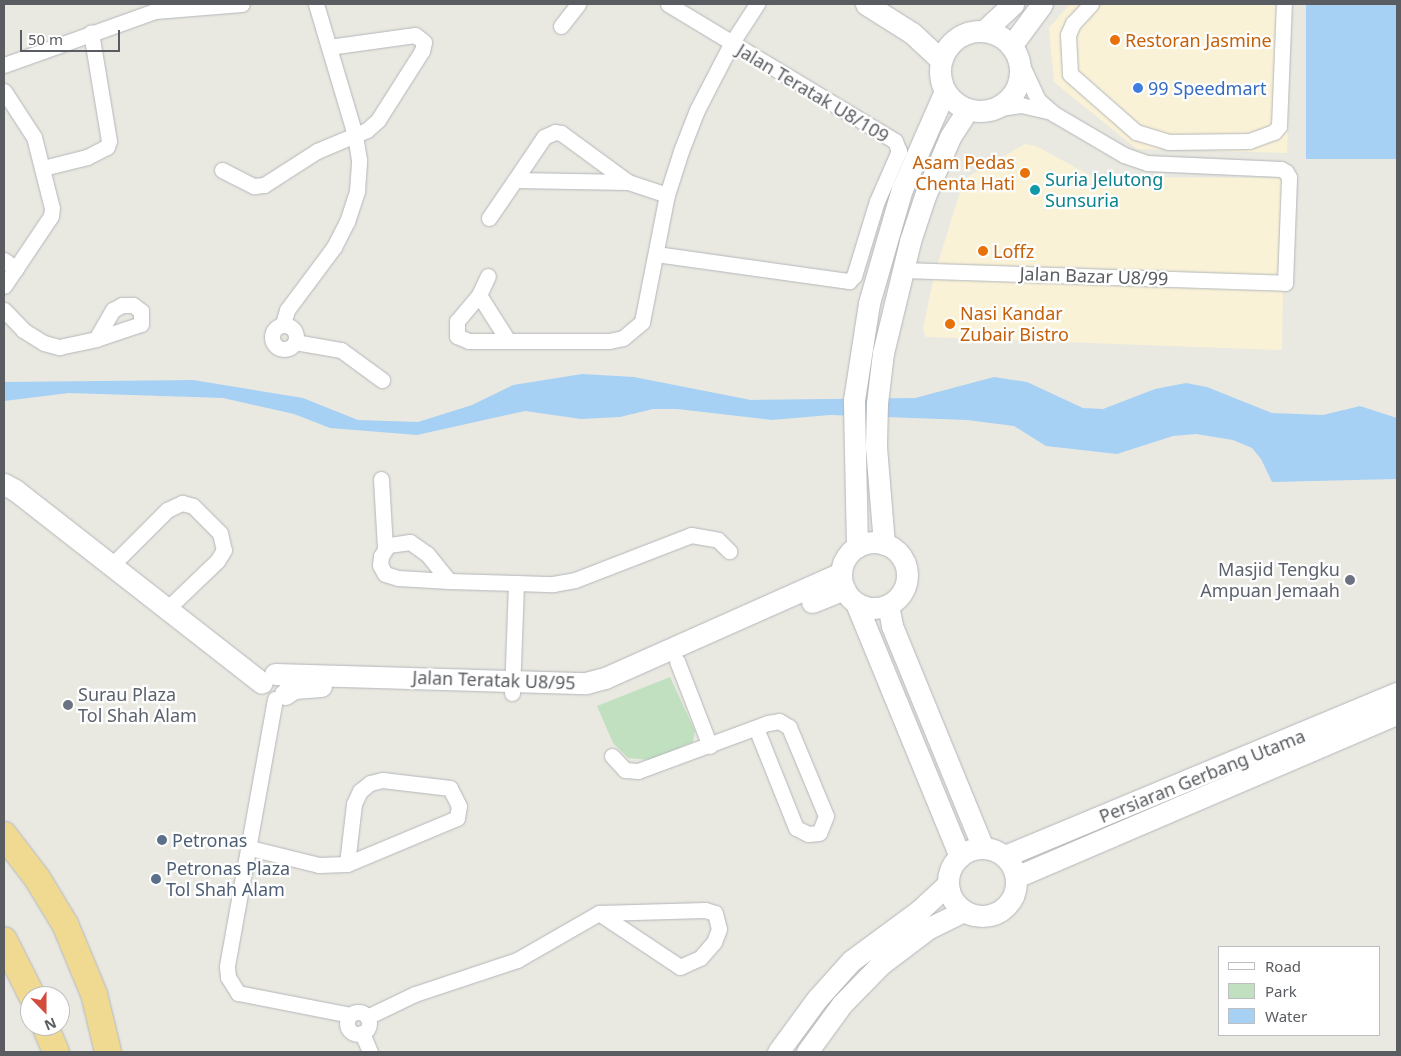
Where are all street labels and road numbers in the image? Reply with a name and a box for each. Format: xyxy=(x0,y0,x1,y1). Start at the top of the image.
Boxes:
street label: Jalan Teratak U8/109 xyxy=(733,39,893,147)
street label: Jalan Bazar U8/99 xyxy=(1019,263,1169,289)
street label: Jalan Teratak U8/95 xyxy=(412,666,576,694)
street label: Persiaran Gerbang Utama xyxy=(1096,725,1308,827)

